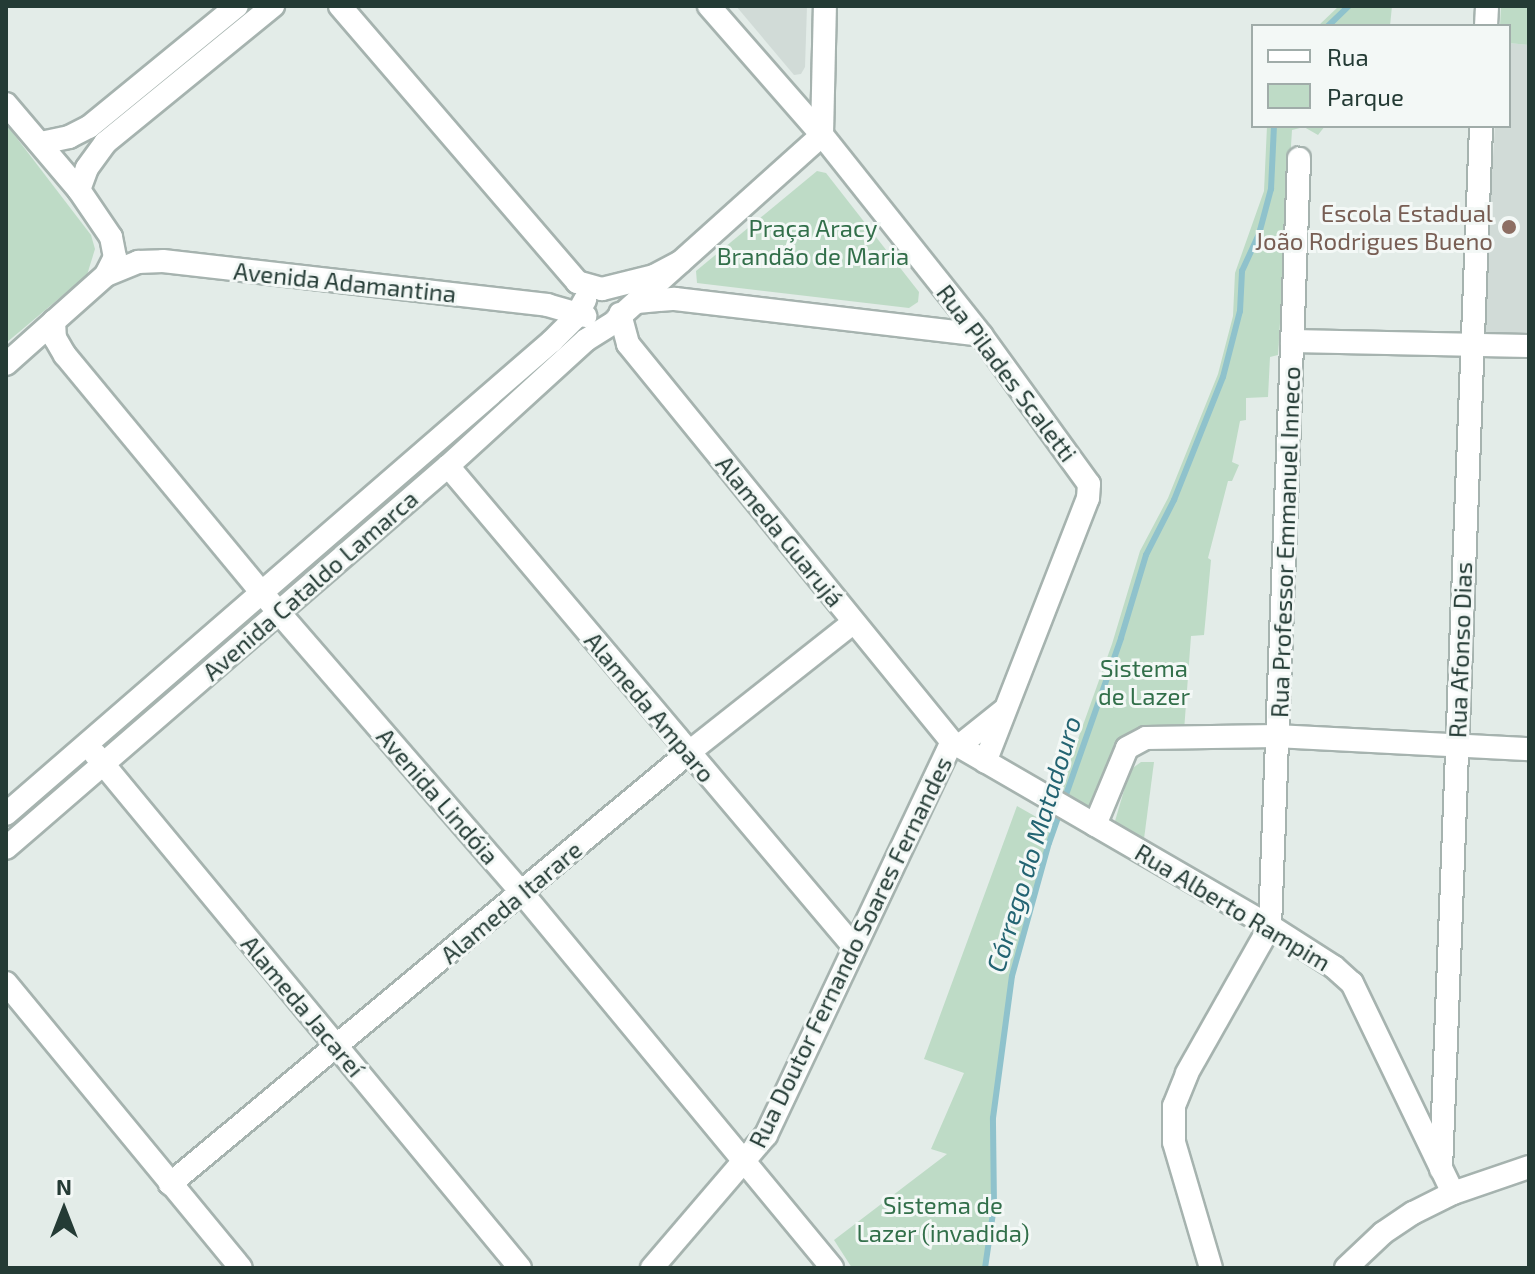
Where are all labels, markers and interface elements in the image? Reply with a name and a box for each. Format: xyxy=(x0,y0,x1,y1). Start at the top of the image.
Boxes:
legend xyxy=(1251,24,1511,128)
text: Rua xyxy=(1327,42,1369,71)
text: Parque xyxy=(1327,82,1404,111)
place label: Escola Estadual João Rodrigues Bueno xyxy=(1255,199,1493,255)
park label: Praça Aracy Brandão de Maria xyxy=(717,214,909,270)
marker: Escola Estadual João Rodrigues Bueno xyxy=(1500,218,1518,236)
street label: Avenida Adamantina xyxy=(232,256,458,308)
street label: Rua Pilades Scaletti xyxy=(931,279,1083,467)
street label: Rua Professor Emmanuel Inneco xyxy=(1264,365,1306,719)
street label: Alameda Guarujá xyxy=(710,450,850,612)
street label: Avenida Cataldo Lamarca xyxy=(197,484,423,686)
street label: Rua Afonso Dias xyxy=(1443,561,1477,739)
street label: Alameda Amparo xyxy=(579,626,721,788)
park label: Sistema de Lazer xyxy=(1098,654,1190,710)
water label: Córrego do Matadouro xyxy=(979,712,1087,976)
street label: Avenida Lindóia xyxy=(371,722,505,870)
street label: Rua Doutor Fernando Soares Fernandes xyxy=(742,752,958,1152)
street label: Alameda Itarare xyxy=(435,835,587,969)
street label: Rua Alberto Rampim xyxy=(1130,837,1336,977)
street label: Alameda Jacareí xyxy=(235,929,371,1083)
north arrow xyxy=(24,1170,104,1250)
text: N xyxy=(56,1173,72,1199)
park label: Sistema de Lazer (invadida) xyxy=(856,1191,1030,1247)

